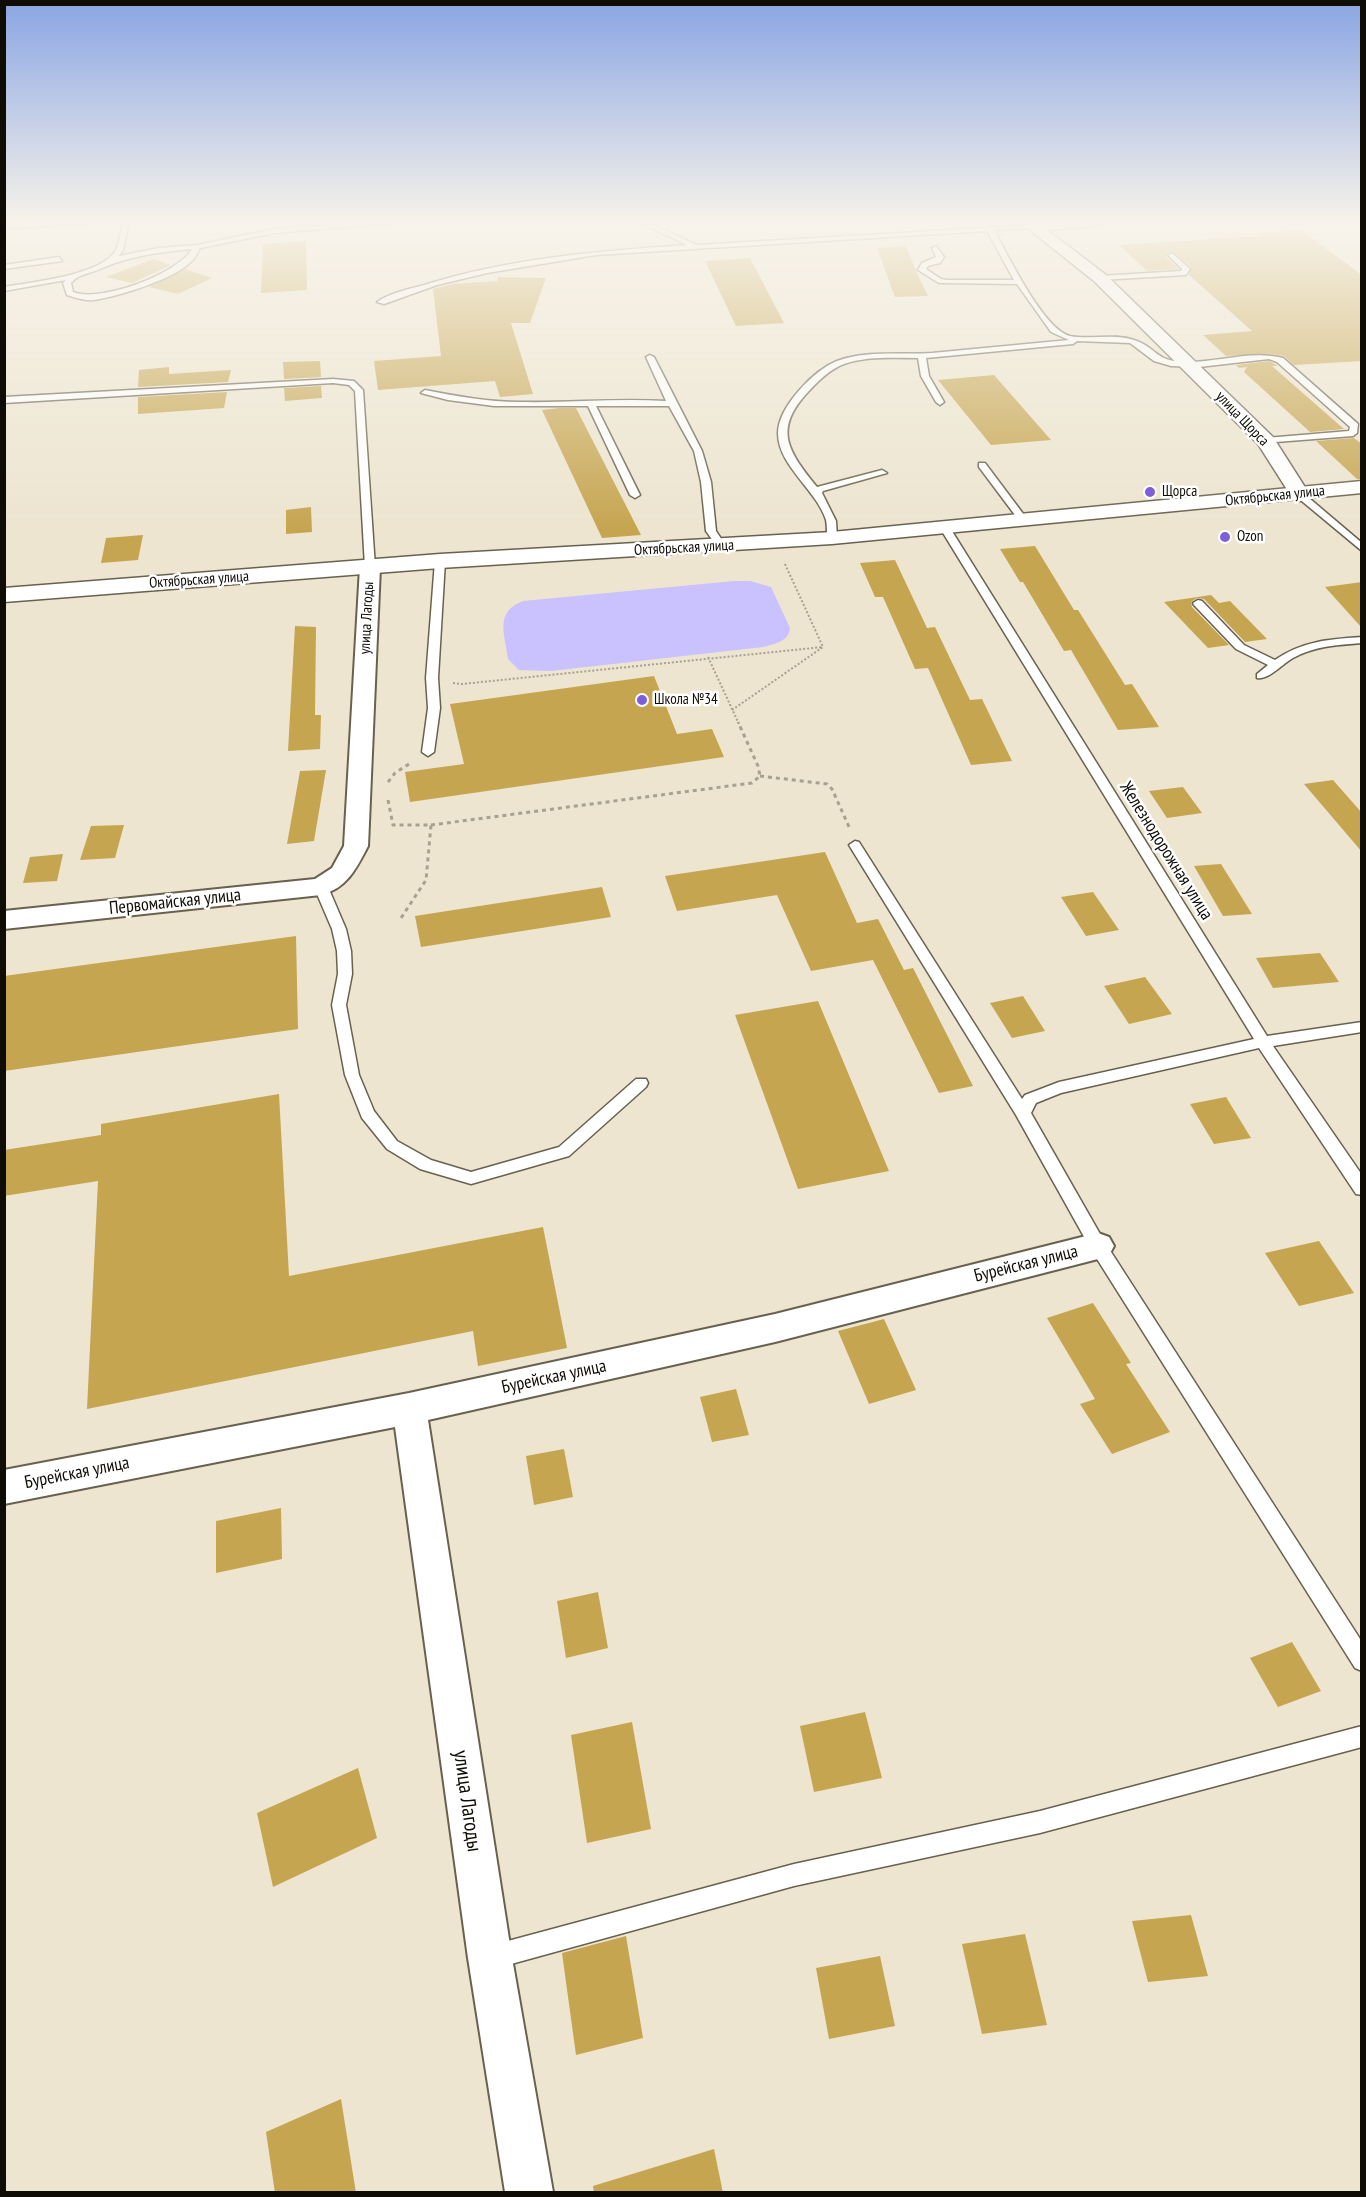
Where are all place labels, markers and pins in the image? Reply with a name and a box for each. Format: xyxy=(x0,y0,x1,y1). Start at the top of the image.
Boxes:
place label: Щорса xyxy=(1162,483,1197,501)
marker: Щорса xyxy=(1143,485,1157,499)
place label: Ozon xyxy=(1237,528,1263,546)
marker: Ozon xyxy=(1218,530,1232,544)
place label: Школа №34 xyxy=(654,691,718,709)
marker: Школа №34 xyxy=(635,693,649,707)

